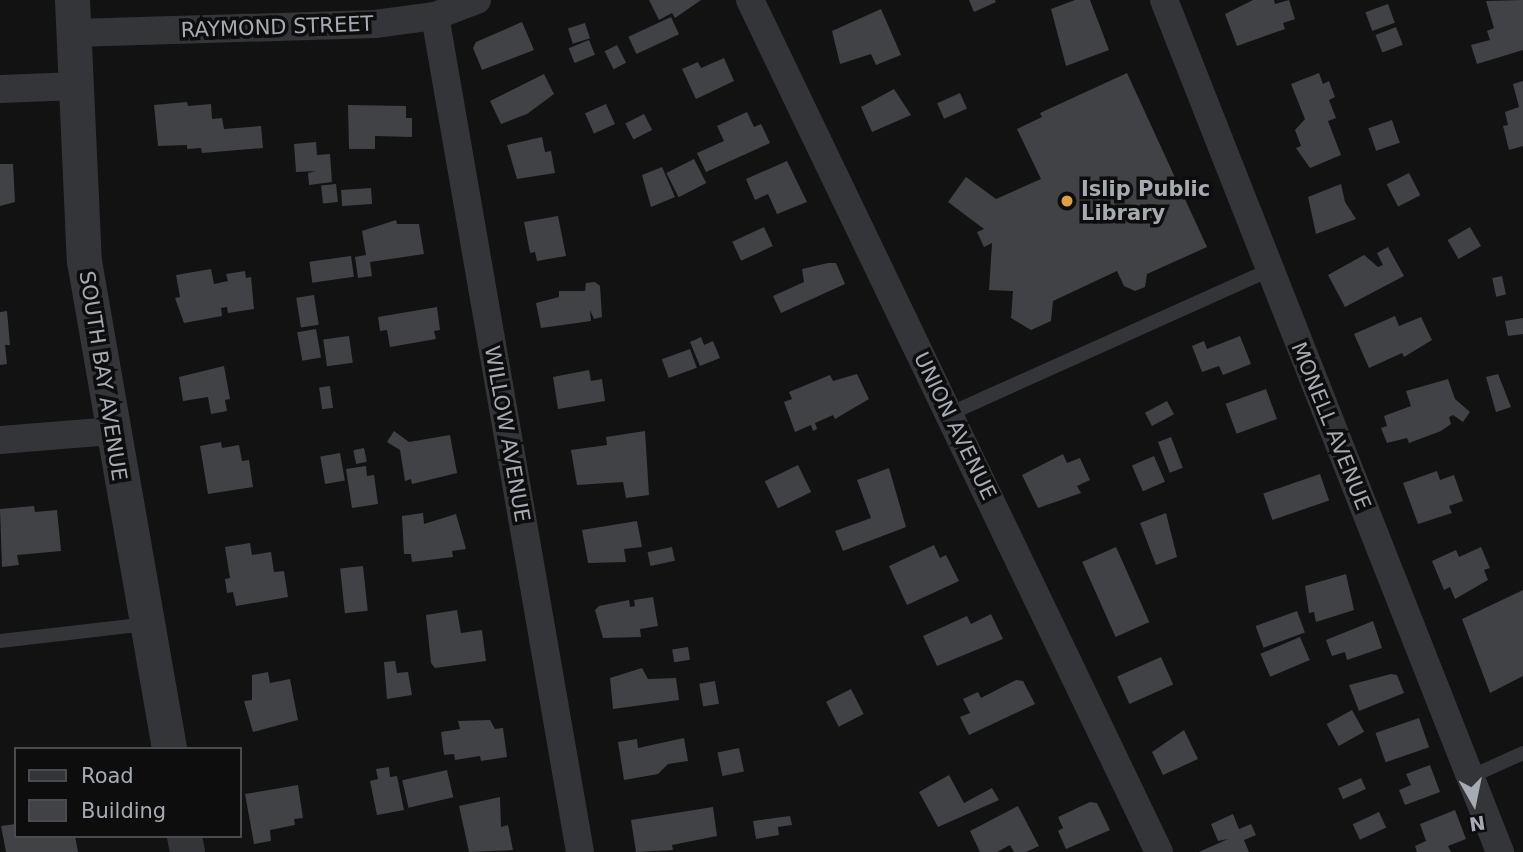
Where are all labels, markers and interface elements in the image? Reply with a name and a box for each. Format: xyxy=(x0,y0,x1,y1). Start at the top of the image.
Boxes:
street label: RAYMOND STREET xyxy=(180,11,374,43)
place label: Islip Public Library xyxy=(1081,176,1210,226)
marker: Islip Public Library xyxy=(1059,193,1075,209)
street label: SOUTH BAY AVENUE xyxy=(74,269,132,483)
street label: MONELL AVENUE xyxy=(1286,338,1376,514)
street label: WILLOW AVENUE xyxy=(479,344,535,524)
street label: UNION AVENUE xyxy=(908,348,1002,504)
legend xyxy=(14,747,242,838)
text: Road xyxy=(81,764,134,788)
north arrow xyxy=(1439,768,1509,838)
text: Building xyxy=(81,799,166,823)
text: N xyxy=(1468,812,1487,836)

